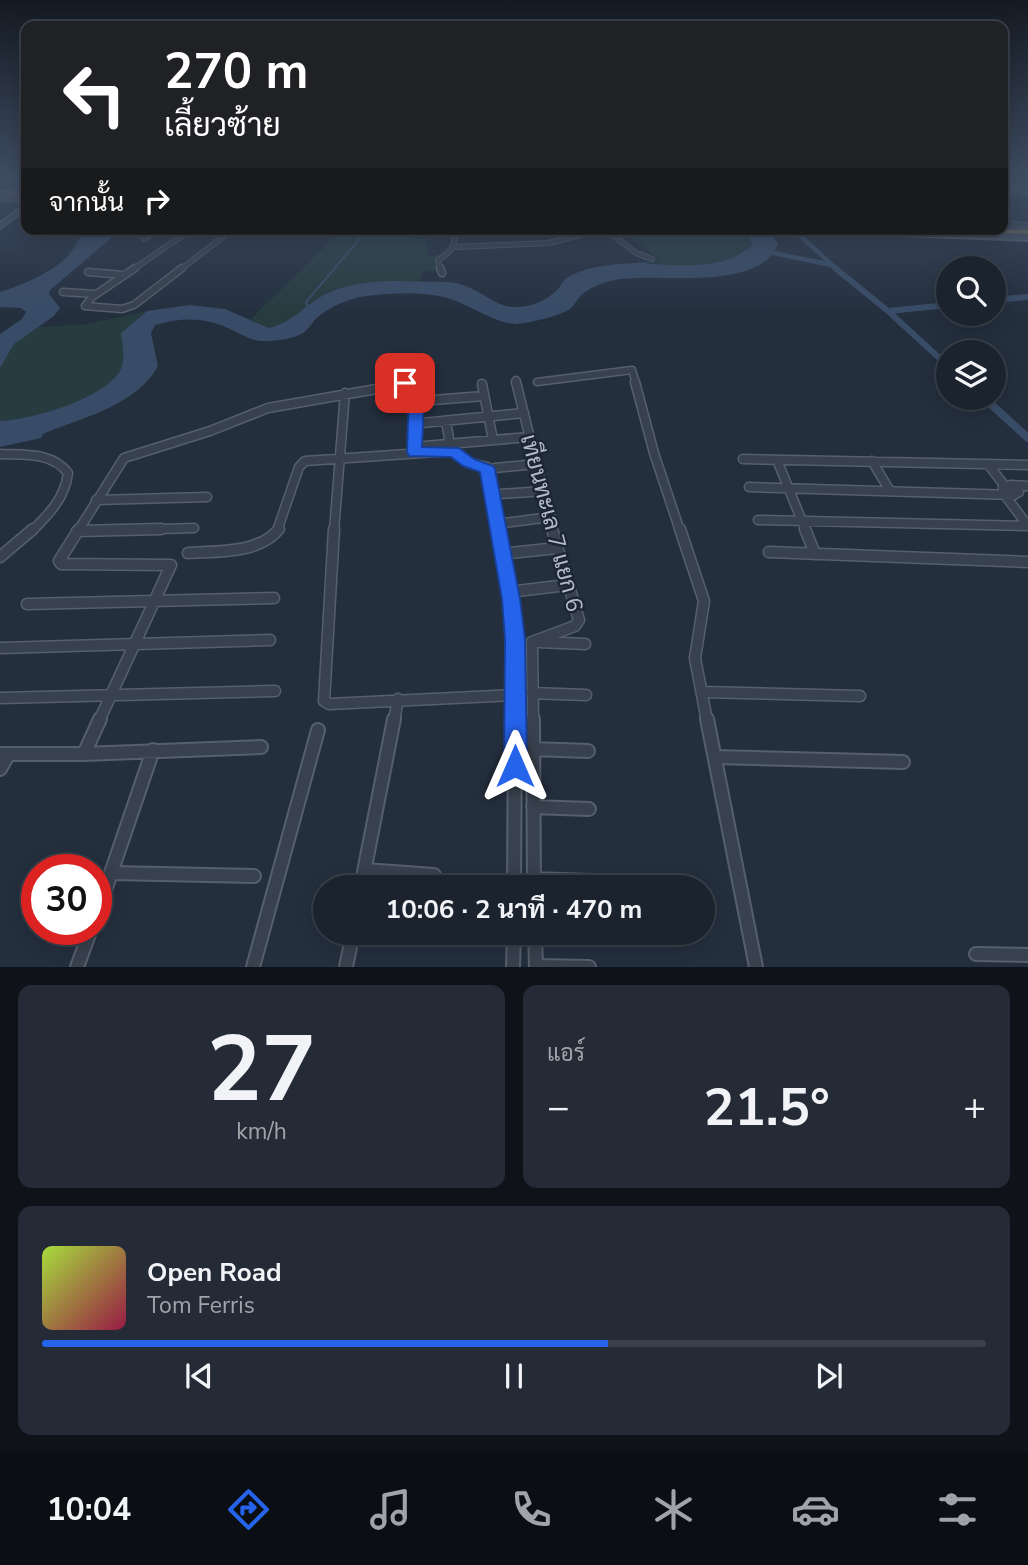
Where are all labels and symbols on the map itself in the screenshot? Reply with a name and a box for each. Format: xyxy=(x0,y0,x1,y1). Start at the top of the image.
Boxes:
pin xyxy=(375,353,435,413)
street label: เทียนทะเล 7 แยก 6 xyxy=(513,431,590,616)
position arrow xyxy=(478,729,552,803)
speed limit sign: 30 xyxy=(21,854,112,945)

